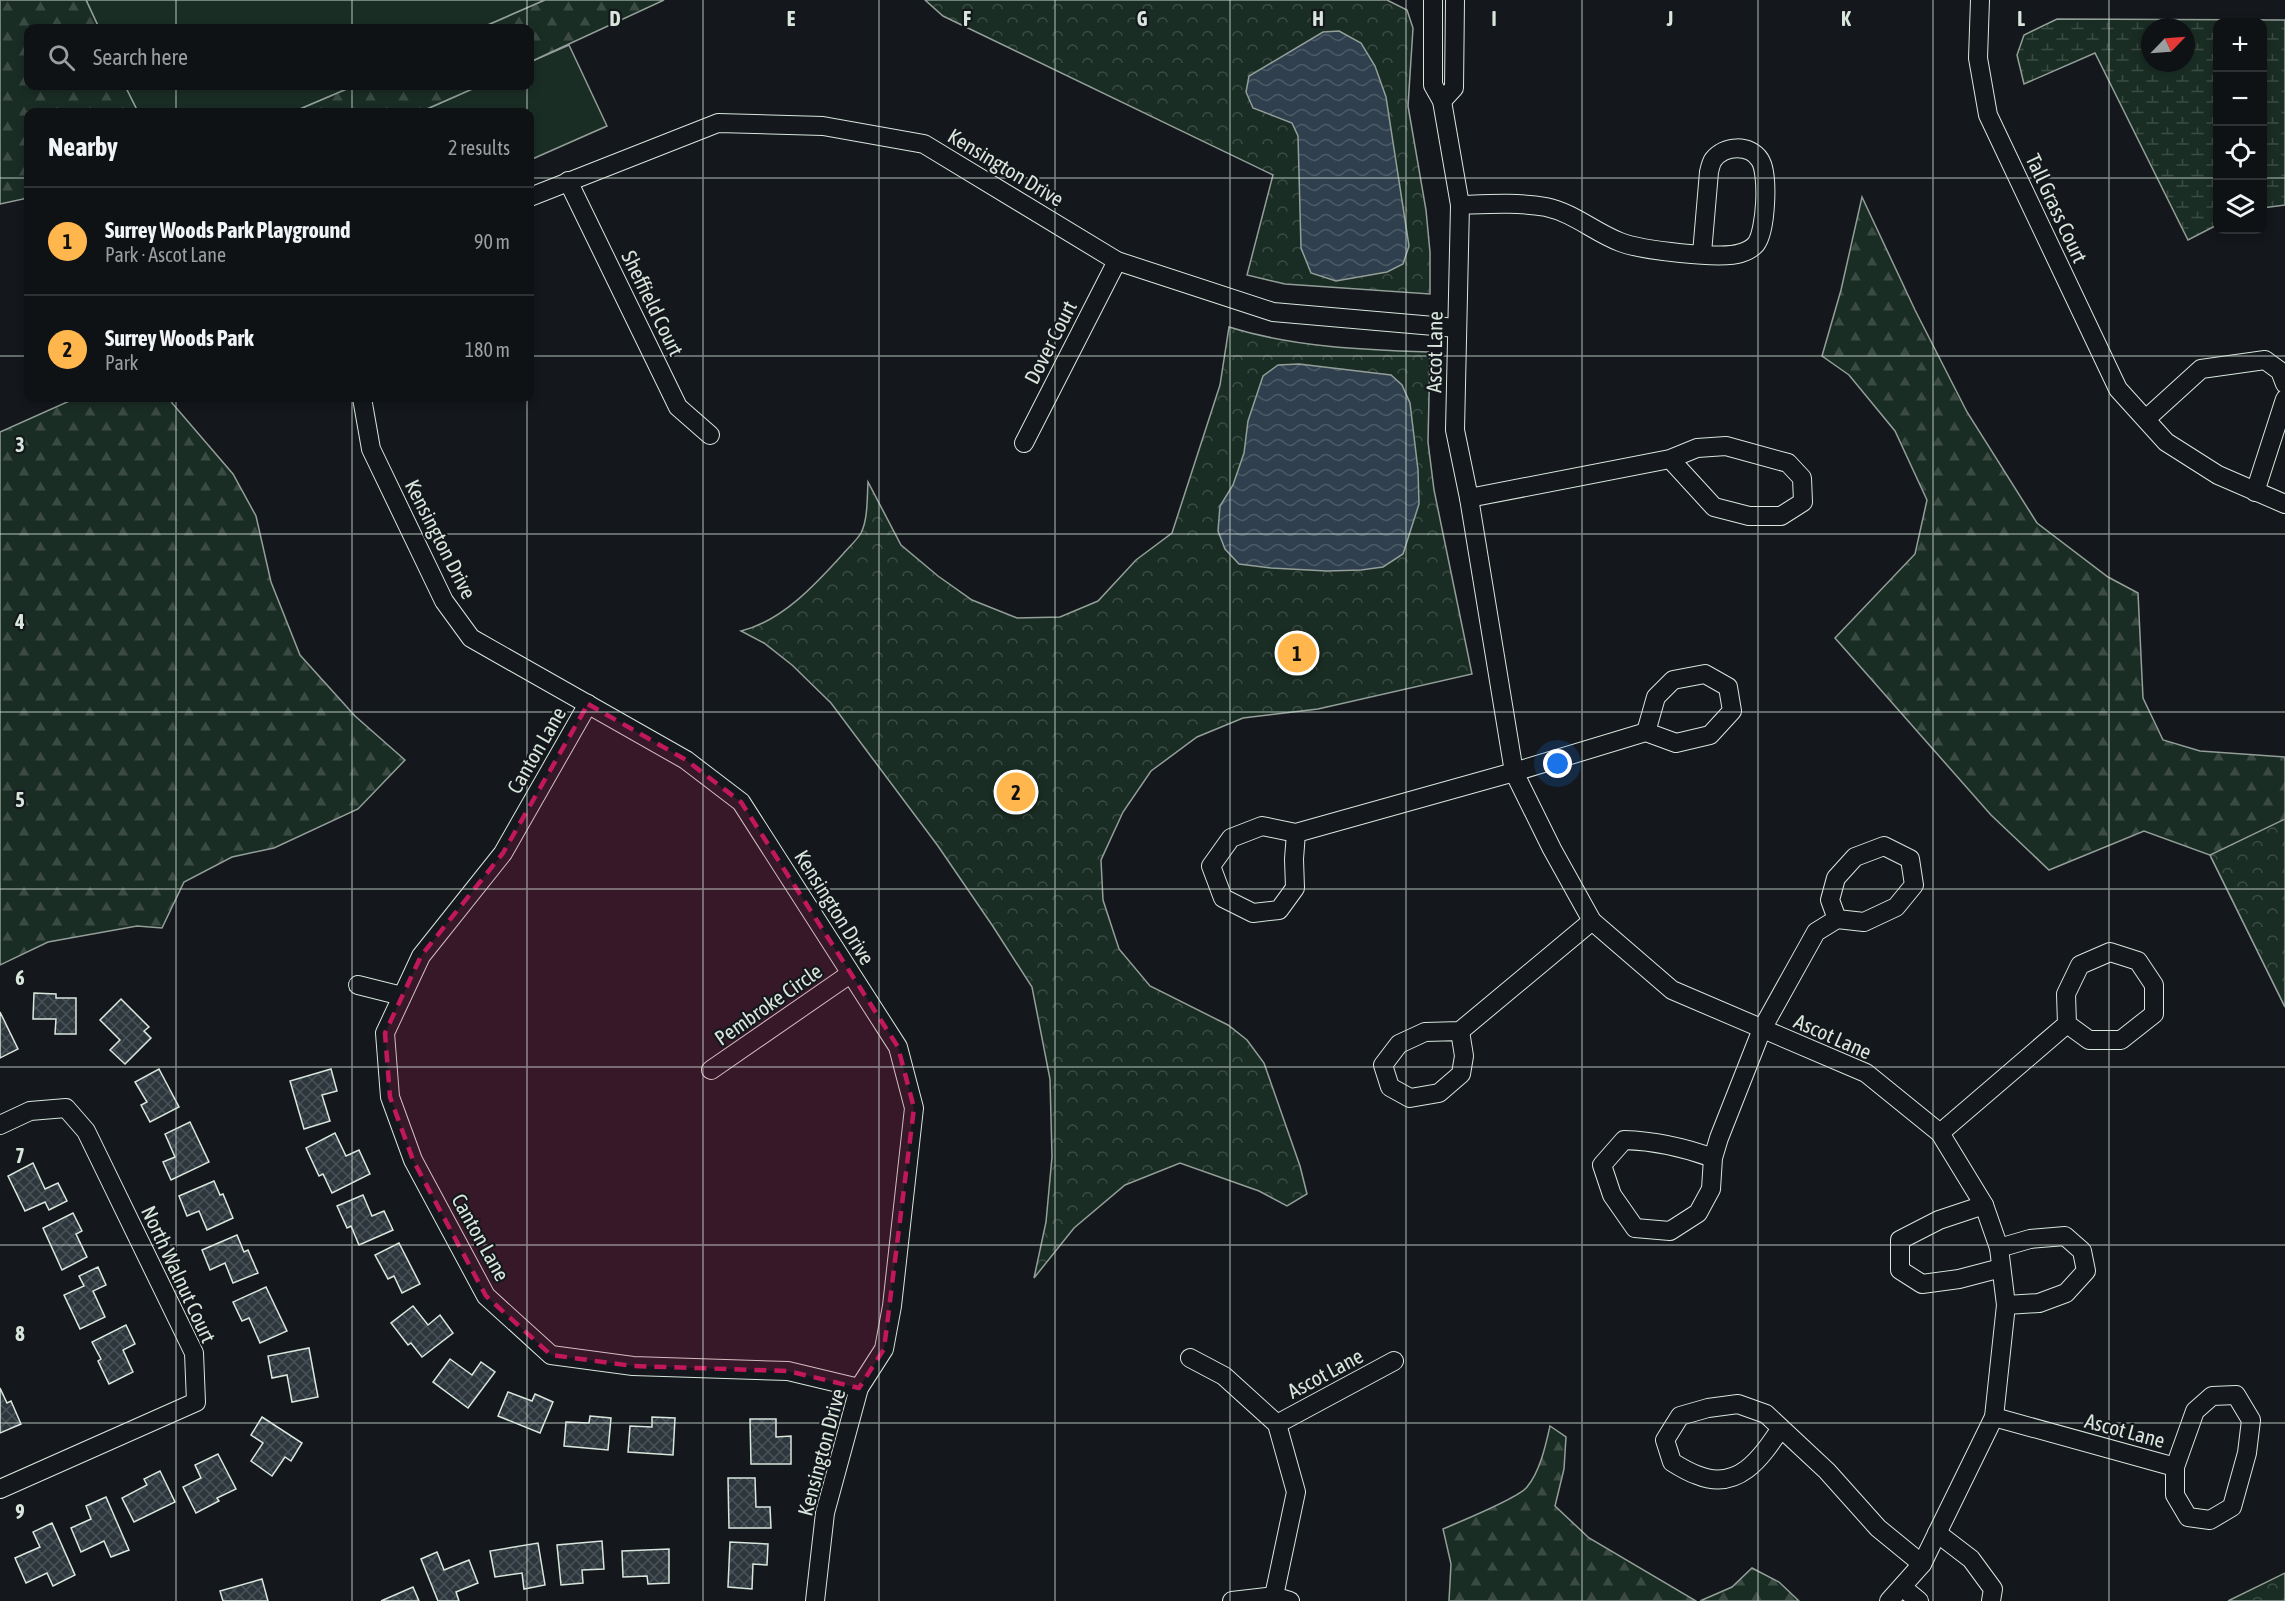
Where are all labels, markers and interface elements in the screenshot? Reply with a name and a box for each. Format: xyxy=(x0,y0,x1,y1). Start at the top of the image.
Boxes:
text: D xyxy=(609,7,621,30)
text: E xyxy=(787,7,796,30)
text: F xyxy=(963,7,971,30)
text: G xyxy=(1137,7,1148,30)
text: H xyxy=(1312,7,1324,30)
text: I xyxy=(1491,7,1497,30)
text: J xyxy=(1666,7,1673,30)
text: K xyxy=(1841,7,1851,30)
text: L xyxy=(2017,7,2025,30)
north arrow xyxy=(2141,18,2195,72)
map controls xyxy=(2213,18,2267,234)
button: + xyxy=(2213,18,2267,72)
search box xyxy=(24,24,534,90)
icon: search xyxy=(45,41,78,74)
text: Search here xyxy=(93,44,188,70)
button: − xyxy=(2213,72,2267,126)
street label: Kensington Drive xyxy=(944,123,1068,211)
button: locate xyxy=(2213,126,2267,180)
text: Nearby xyxy=(48,132,118,162)
text: 2 results xyxy=(448,136,510,159)
street label: Tall Grass Court xyxy=(2021,150,2093,266)
button: layers xyxy=(2213,180,2267,234)
text: Surrey Woods Park Playground xyxy=(105,217,351,243)
text: 1 xyxy=(63,230,72,253)
text: 90 m xyxy=(474,230,510,253)
text: Park · Ascot Lane xyxy=(105,243,226,266)
street label: Sheffield Court xyxy=(617,247,689,359)
street label: Dover Court xyxy=(1019,296,1081,388)
street label: Ascot Lane xyxy=(1421,311,1447,393)
text: Surrey Woods Park xyxy=(105,325,254,351)
text: 2 xyxy=(63,338,72,361)
text: 180 m xyxy=(465,338,510,361)
text: Park xyxy=(105,351,138,374)
text: 3 xyxy=(15,433,25,456)
street label: Kensington Drive xyxy=(401,475,481,603)
text: 4 xyxy=(14,610,25,633)
pin: 1 xyxy=(1278,630,1316,676)
street label: Canton Lane xyxy=(502,703,570,797)
your location xyxy=(1543,749,1572,778)
pin: 2 xyxy=(996,770,1036,814)
text: 5 xyxy=(15,788,25,811)
street label: Kensington Drive xyxy=(790,845,880,969)
street label: Pembroke Circle xyxy=(710,958,826,1050)
text: 6 xyxy=(15,966,25,989)
street label: Ascot Lane xyxy=(1791,1008,1875,1064)
text: 7 xyxy=(15,1144,25,1167)
street label: Canton Lane xyxy=(447,1189,515,1285)
street label: North Walnut Court xyxy=(137,1202,221,1346)
text: 8 xyxy=(15,1322,25,1345)
street label: Ascot Lane xyxy=(1283,1343,1367,1403)
street label: Kensington Drive xyxy=(793,1386,849,1518)
street label: Ascot Lane xyxy=(2082,1408,2168,1452)
text: 9 xyxy=(15,1500,25,1523)

